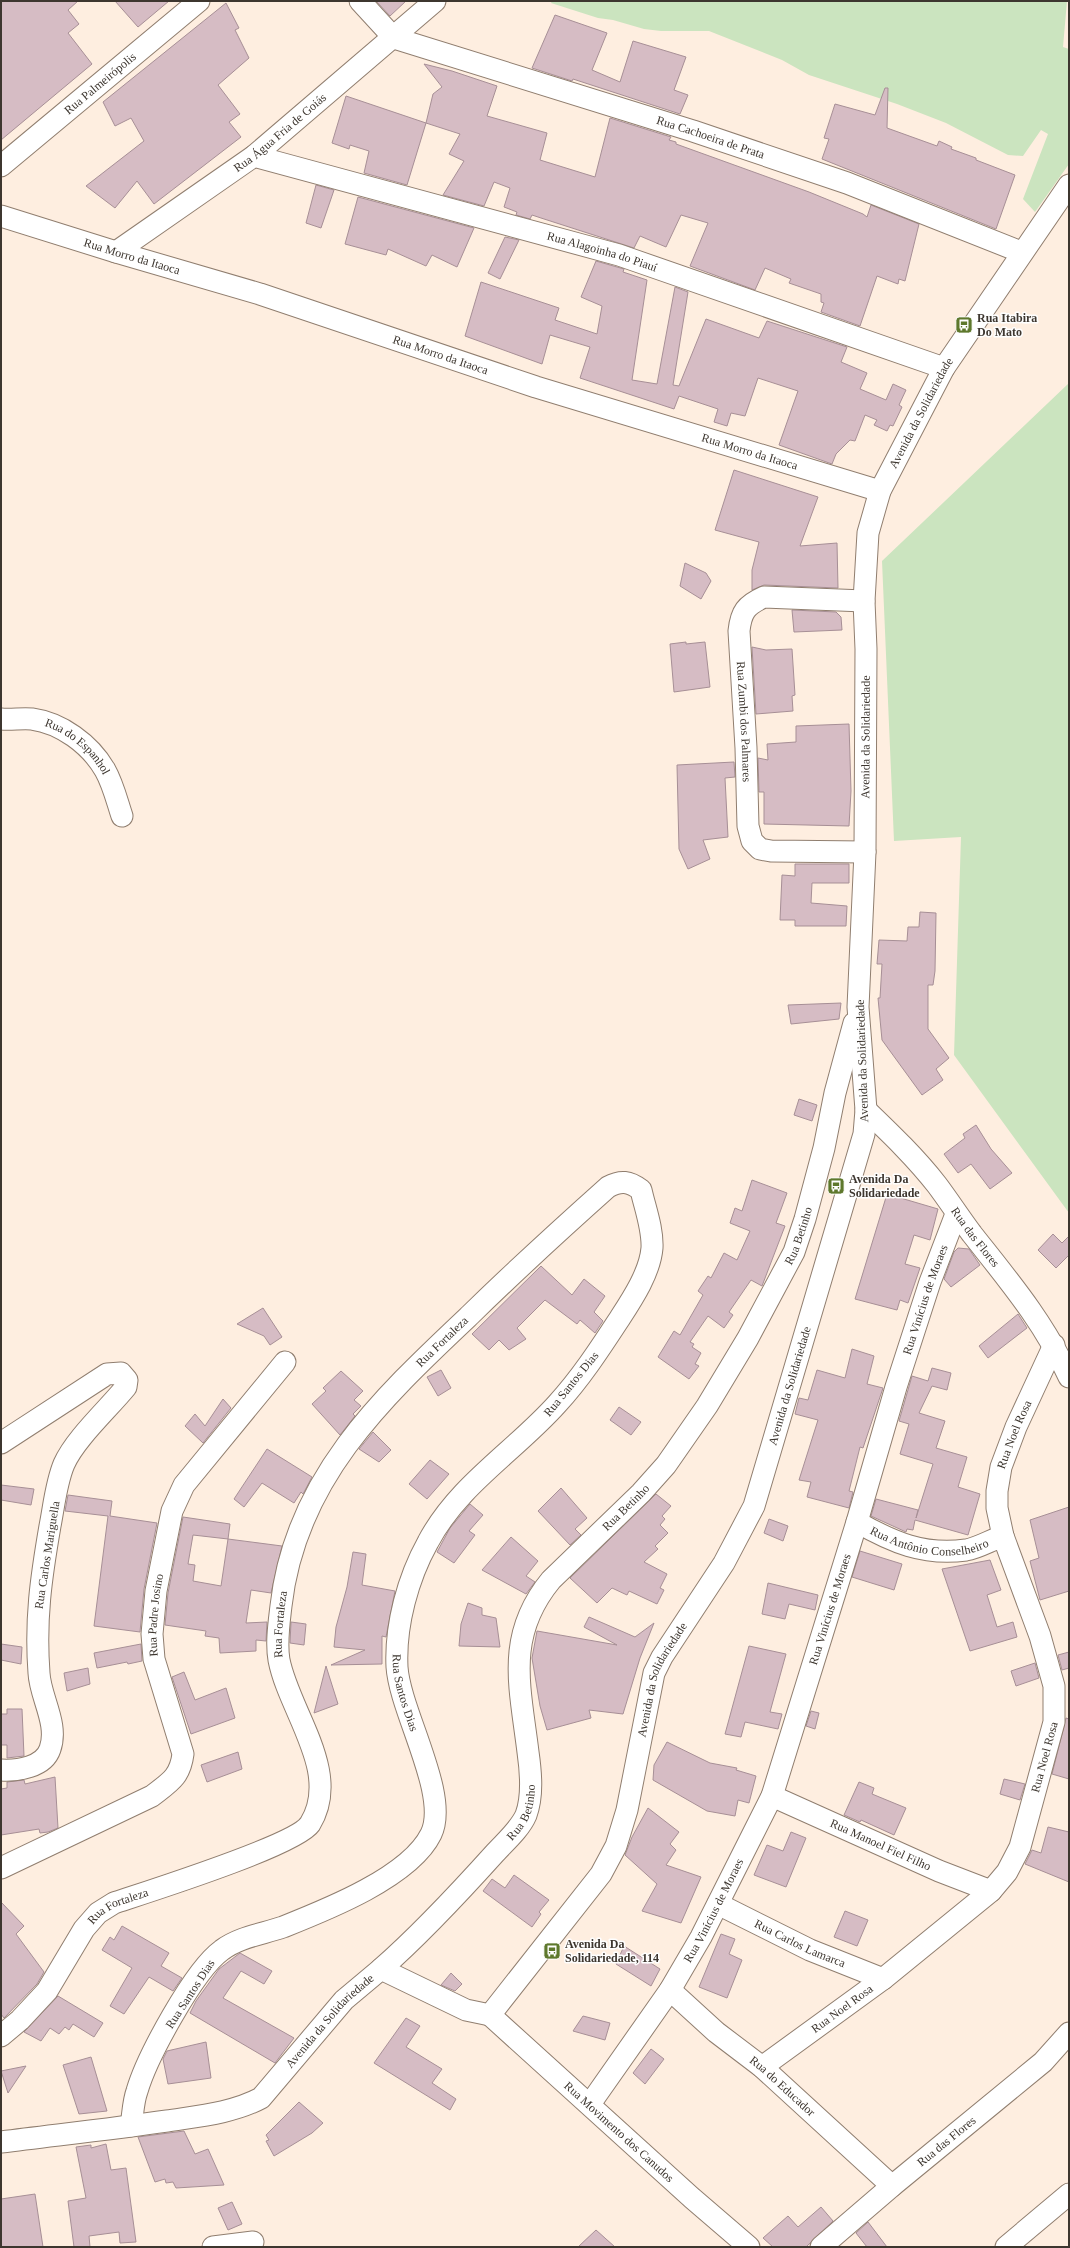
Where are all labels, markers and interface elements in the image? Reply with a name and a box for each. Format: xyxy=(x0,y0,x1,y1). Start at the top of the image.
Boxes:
street label: Rua Palmeirópolis xyxy=(61,49,139,117)
street label: Rua Água Fria de Goiás xyxy=(231,90,329,175)
street label: Rua Cachoeira de Prata xyxy=(655,113,767,162)
street label: Rua Alagoinha do Piauí xyxy=(545,229,660,275)
street label: Rua Morro da Itaoca xyxy=(82,235,182,277)
place label: Rua Itabira Do Mato xyxy=(977,311,1037,339)
bus stop icon: Rua Itabira Do Mato xyxy=(954,315,974,335)
street label: Rua Morro da Itaoca xyxy=(391,332,491,378)
street label: Avenida da Solidariedade xyxy=(886,355,956,471)
street label: Rua Morro da Itaoca xyxy=(700,430,800,473)
street label: Rua Zumbi dos Palmares xyxy=(734,661,754,783)
street label: Avenida da Solidariedade xyxy=(858,675,873,799)
street label: Rua do Espanhol xyxy=(43,715,113,777)
street label: Avenida da Solidariedade xyxy=(853,999,871,1123)
place label: Avenida Da Solidariedade xyxy=(849,1172,920,1200)
bus stop icon: Avenida Da Solidariedade xyxy=(826,1176,846,1196)
street label: Rua Betinho xyxy=(781,1205,815,1267)
street label: Rua das Flores xyxy=(948,1205,1003,1270)
street label: Rua Vinícius de Moraes xyxy=(900,1242,951,1356)
street label: Rua Fortaleza xyxy=(413,1313,472,1370)
street label: Avenida da Solidariedade xyxy=(765,1325,814,1447)
street label: Rua Santos Dias xyxy=(541,1349,602,1419)
street label: Rua Noel Rosa xyxy=(994,1397,1035,1471)
street label: Rua Betinho xyxy=(599,1481,652,1534)
street label: Rua Carlos Mariguella xyxy=(32,1499,63,1610)
street label: Rua Antônio Conselheiro xyxy=(868,1524,991,1558)
street label: Rua Vinícius de Moraes xyxy=(806,1552,854,1667)
street label: Rua Padre Josino xyxy=(145,1572,166,1657)
street label: Rua Fortaleza xyxy=(271,1589,290,1658)
street label: Avenida da Solidariedade xyxy=(635,1620,690,1738)
street label: Rua Santos Dias xyxy=(390,1654,421,1734)
street label: Rua Noel Rosa xyxy=(1028,1720,1061,1794)
street label: Rua Betinho xyxy=(504,1784,538,1843)
street label: Rua Manoel Fiel Filho xyxy=(828,1816,933,1873)
street label: Rua Vinícius de Moraes xyxy=(681,1856,747,1965)
street label: Rua Fortaleza xyxy=(85,1885,151,1927)
street label: Rua Carlos Lamarca xyxy=(752,1916,848,1971)
place label: Avenida Da Solidariedade, 114 xyxy=(565,1937,659,1965)
bus stop icon: Avenida Da Solidariedade, 114 xyxy=(542,1941,562,1961)
street label: Rua Santos Dias xyxy=(163,1957,218,2031)
street label: Avenida da Solidariedade xyxy=(283,1971,377,2071)
street label: Rua Noel Rosa xyxy=(809,1981,876,2036)
street label: Rua do Educador xyxy=(747,2053,818,2119)
street label: Rua Movimento dos Canudos xyxy=(561,2079,677,2185)
street label: Rua das Flores xyxy=(914,2113,979,2169)

